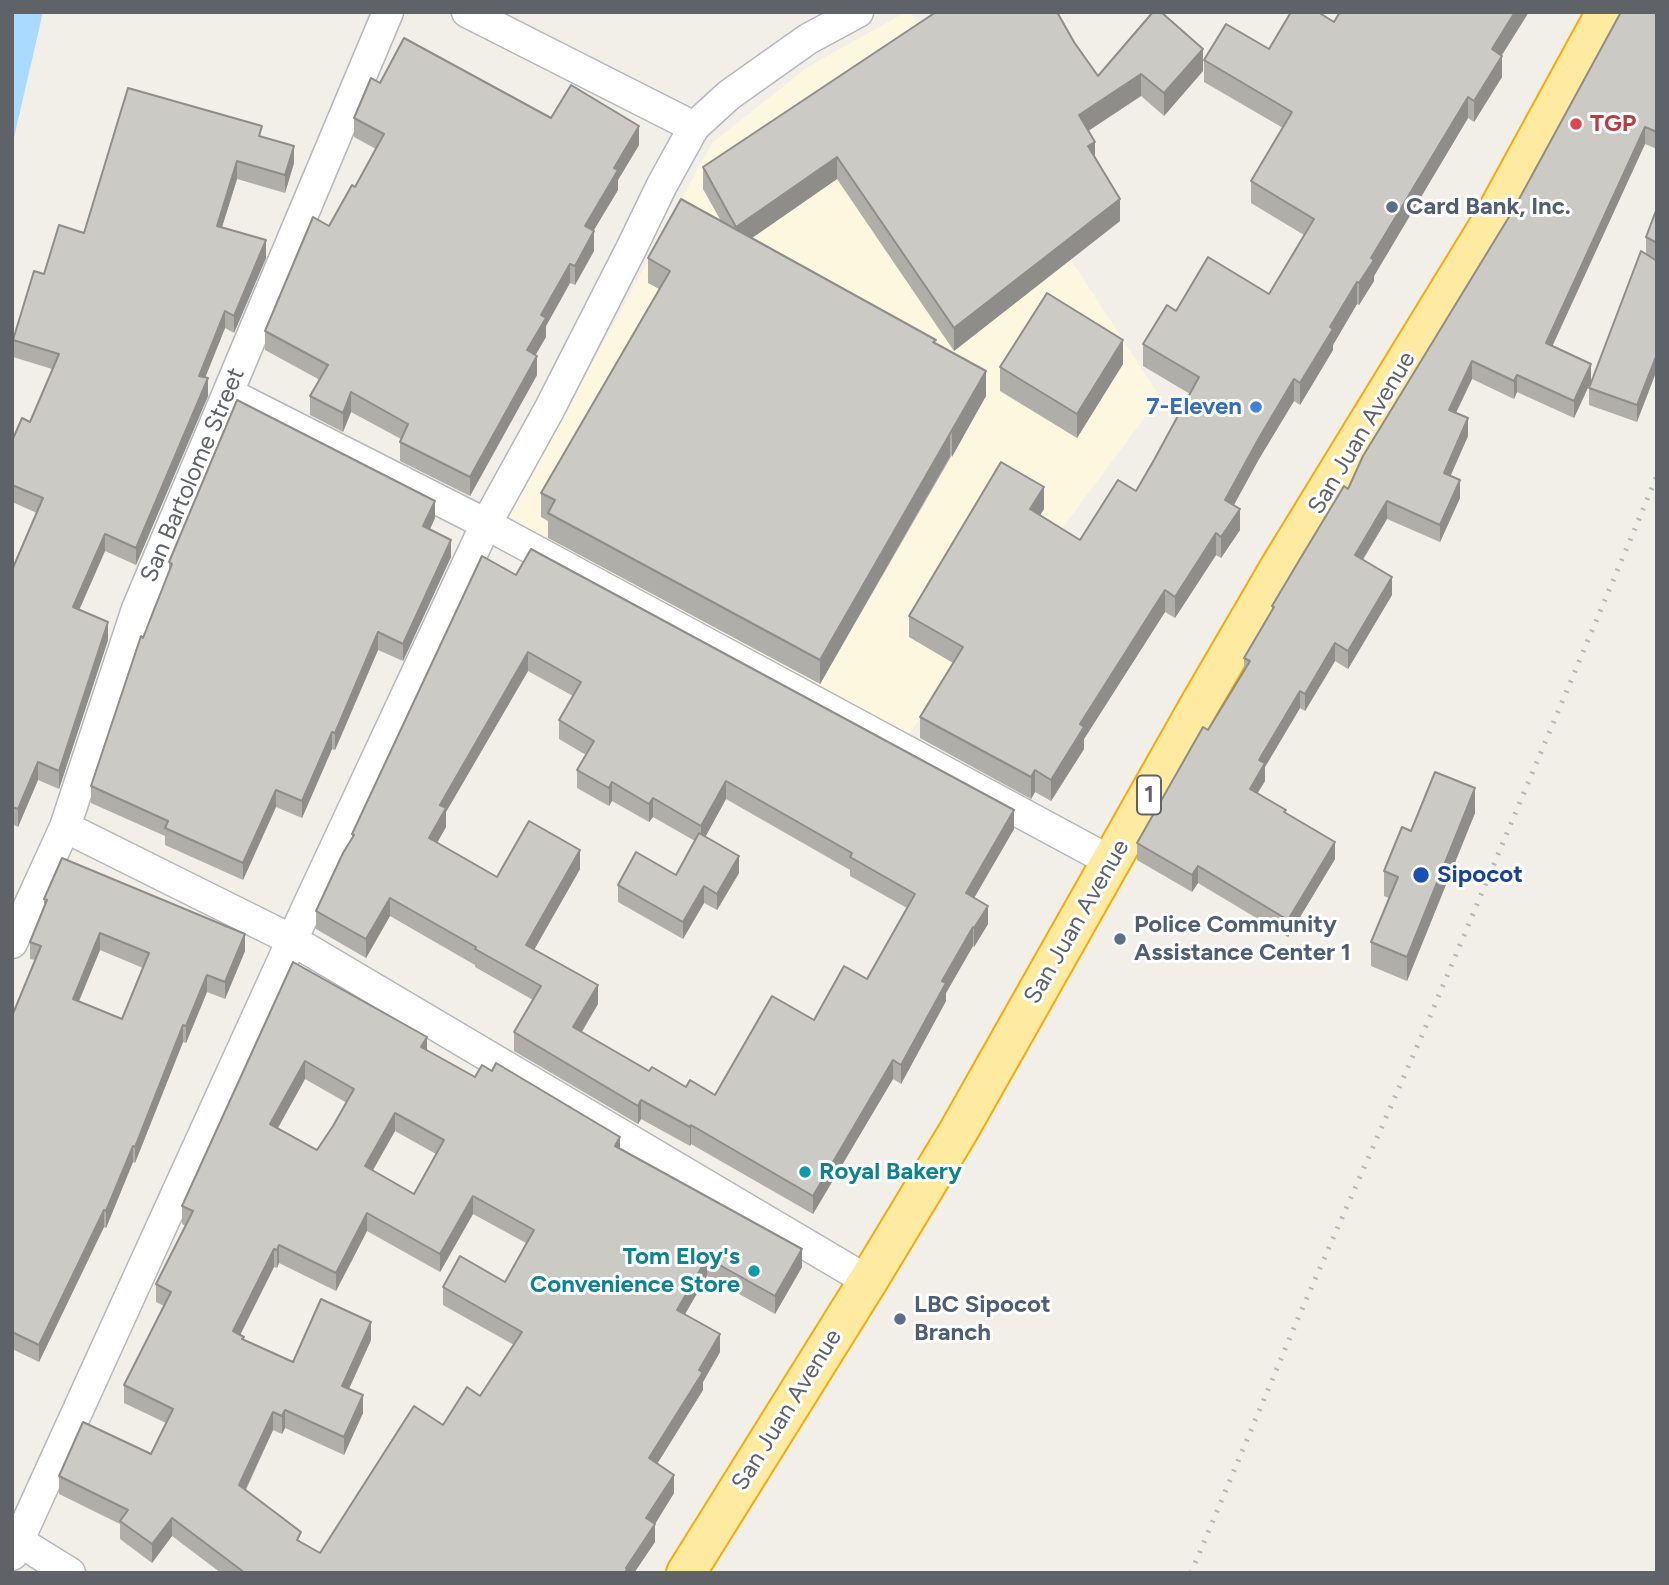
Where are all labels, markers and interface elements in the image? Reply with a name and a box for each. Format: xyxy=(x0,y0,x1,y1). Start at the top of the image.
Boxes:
place label: TGP xyxy=(1590,110,1636,138)
marker: TGP xyxy=(1568,116,1584,132)
place label: Card Bank, Inc. xyxy=(1406,193,1571,221)
marker: Card Bank, Inc. xyxy=(1384,199,1400,215)
street label: San Juan Avenue xyxy=(1302,346,1422,520)
street label: San Bartolome Street xyxy=(135,363,251,587)
place label: 7-Eleven xyxy=(1146,393,1242,421)
marker: 7-Eleven xyxy=(1248,399,1264,415)
road number: 1 xyxy=(1137,776,1161,814)
street label: San Juan Avenue xyxy=(1018,835,1136,1009)
place label: Sipocot xyxy=(1437,861,1523,889)
marker: Sipocot xyxy=(1411,865,1431,885)
place label: Police Community Assistance Center 1 xyxy=(1134,911,1351,967)
marker: Police Community Assistance Center 1 xyxy=(1112,931,1128,947)
place label: Royal Bakery xyxy=(819,1158,962,1186)
marker: Royal Bakery xyxy=(797,1164,813,1180)
place label: Tom Eloy's Convenience Store xyxy=(530,1243,740,1299)
marker: Tom Eloy's Convenience Store xyxy=(746,1263,762,1279)
place label: LBC Sipocot Branch xyxy=(914,1291,1051,1347)
marker: LBC Sipocot Branch xyxy=(892,1311,908,1327)
street label: San Juan Avenue xyxy=(726,1324,848,1496)

